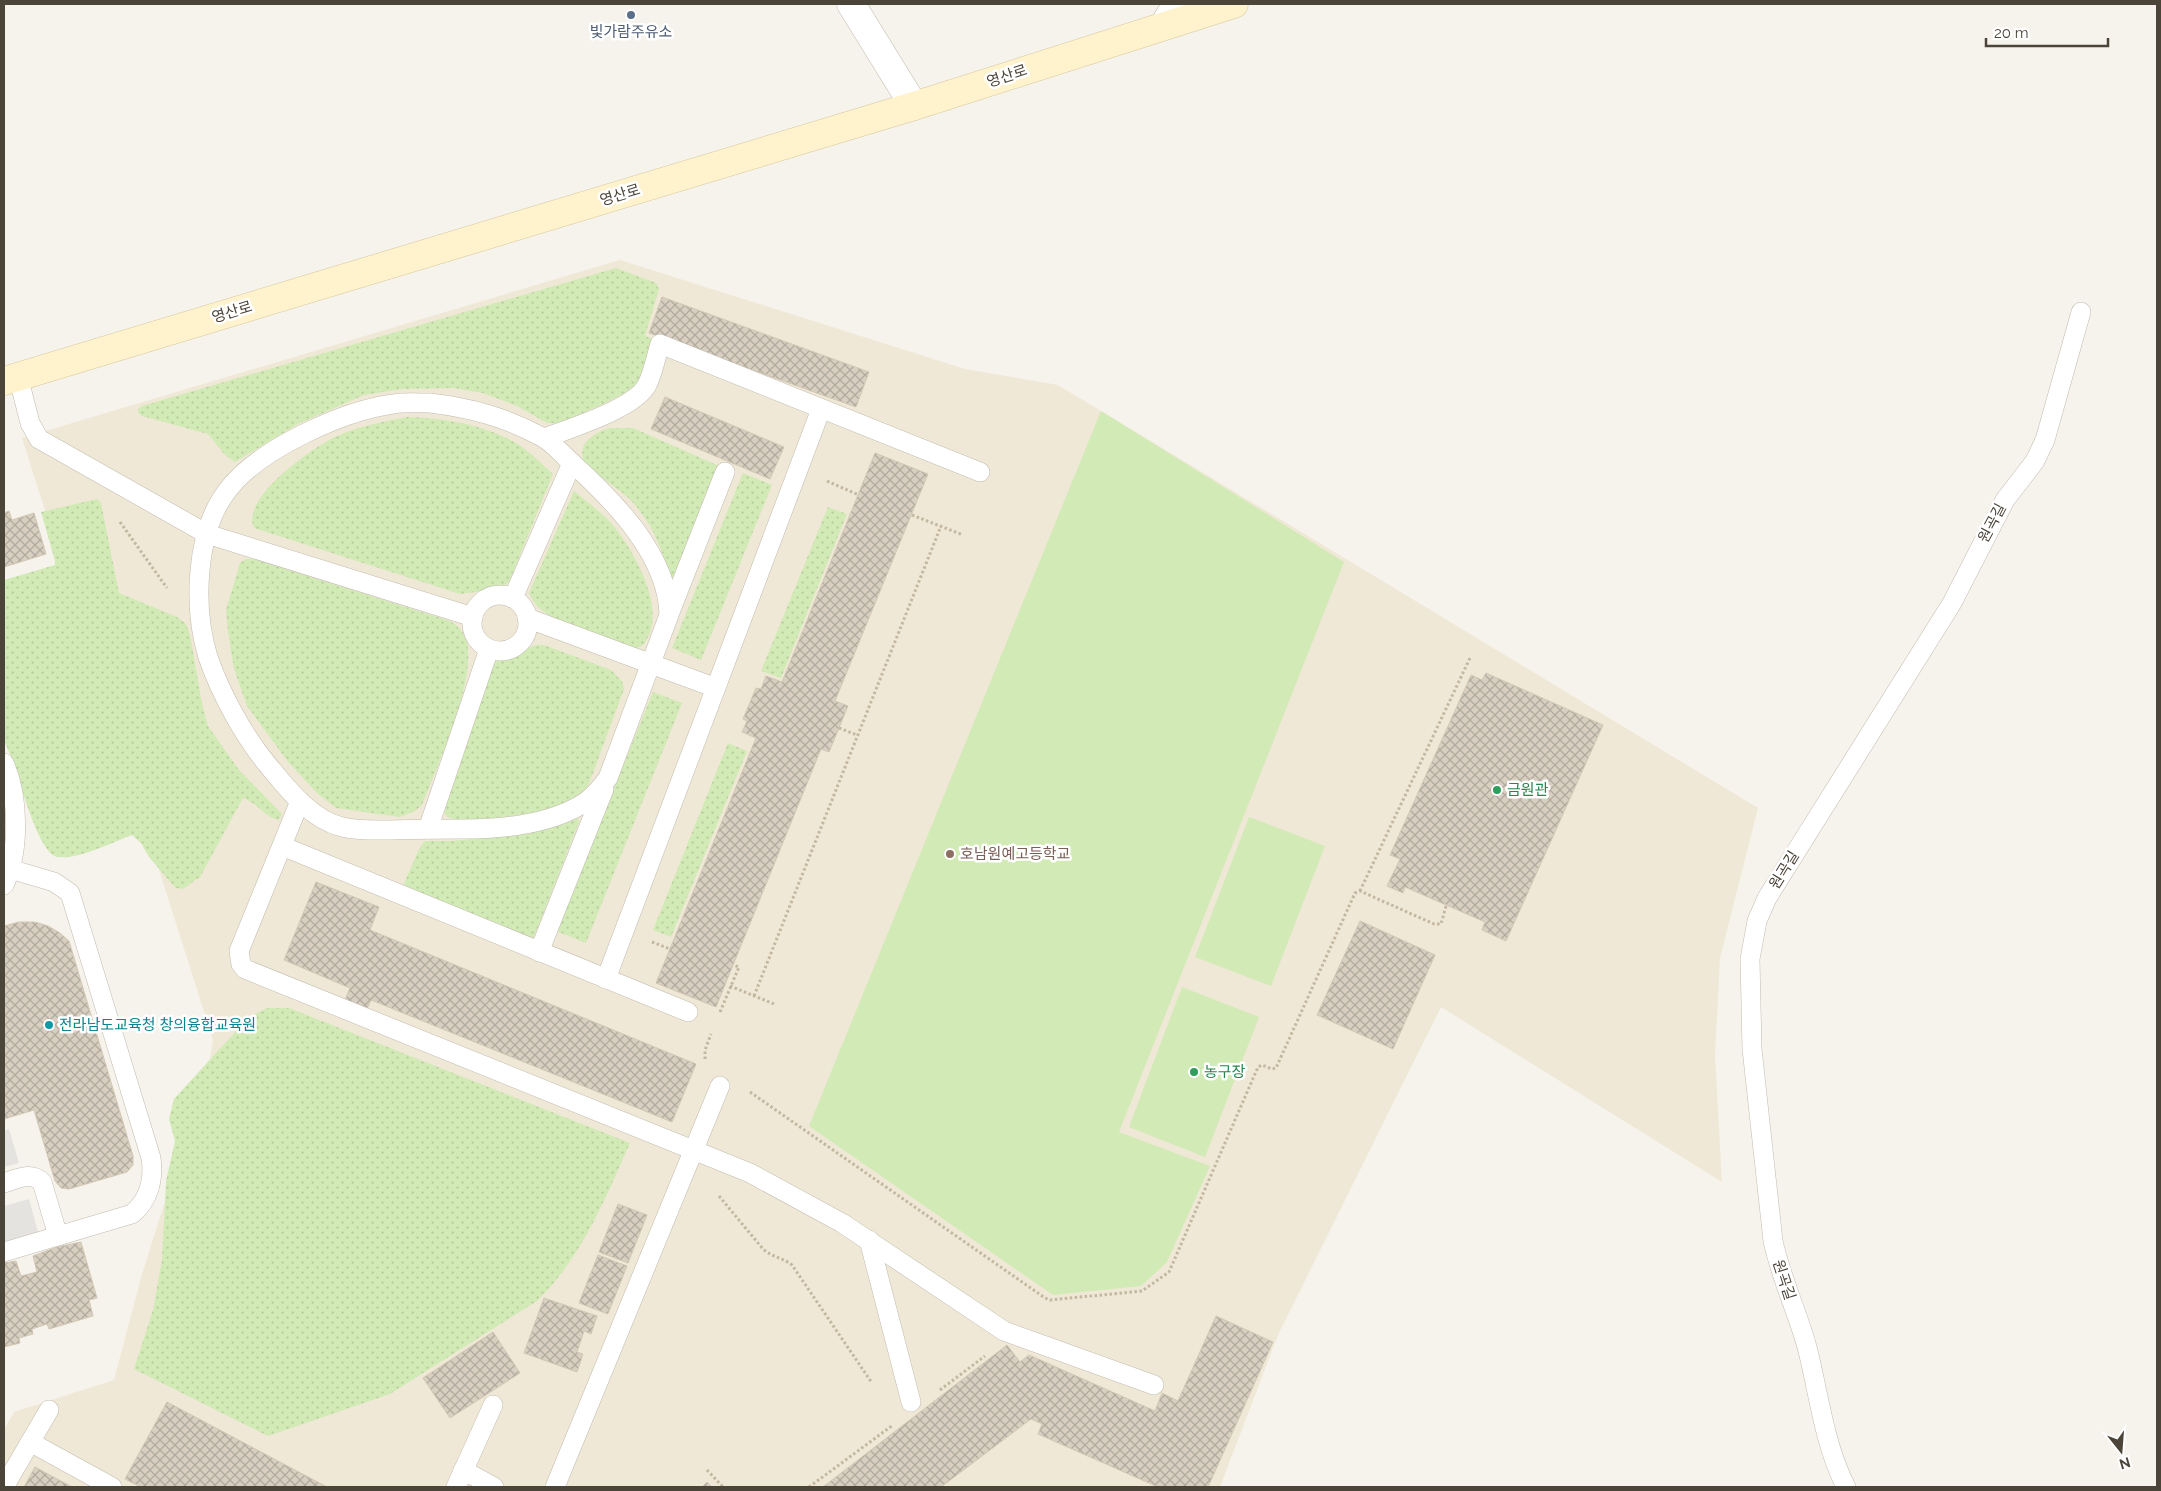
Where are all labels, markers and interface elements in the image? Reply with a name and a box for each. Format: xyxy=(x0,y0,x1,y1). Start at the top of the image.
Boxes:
marker: 빛가람주유소 xyxy=(625,9,637,21)
scale bar xyxy=(1986,15,2108,47)
place label: 빛가람주유소 xyxy=(590,23,673,41)
text: 20 m xyxy=(1994,24,2029,42)
street label: 영산로 xyxy=(985,61,1029,91)
street label: 영산로 xyxy=(598,180,642,210)
street label: 영산로 xyxy=(210,297,254,327)
street label: 원곡길 xyxy=(1974,500,2010,546)
place label: 금원관 xyxy=(1507,781,1549,799)
marker: 금원관 xyxy=(1491,784,1503,796)
place label: 호남원예고등학교 xyxy=(960,845,1070,863)
marker: 호남원예고등학교 xyxy=(944,848,956,860)
street label: 원곡길 xyxy=(1765,848,1803,892)
place label: 전라남도교육청 창의융합교육원 xyxy=(59,1016,256,1034)
marker: 전라남도교육청 창의융합교육원 xyxy=(43,1019,55,1031)
place label: 농구장 xyxy=(1204,1063,1246,1081)
marker: 농구장 xyxy=(1188,1066,1200,1078)
street label: 원곡길 xyxy=(1769,1258,1799,1302)
north arrow xyxy=(2096,1426,2146,1476)
text: N xyxy=(2117,1454,2132,1473)

